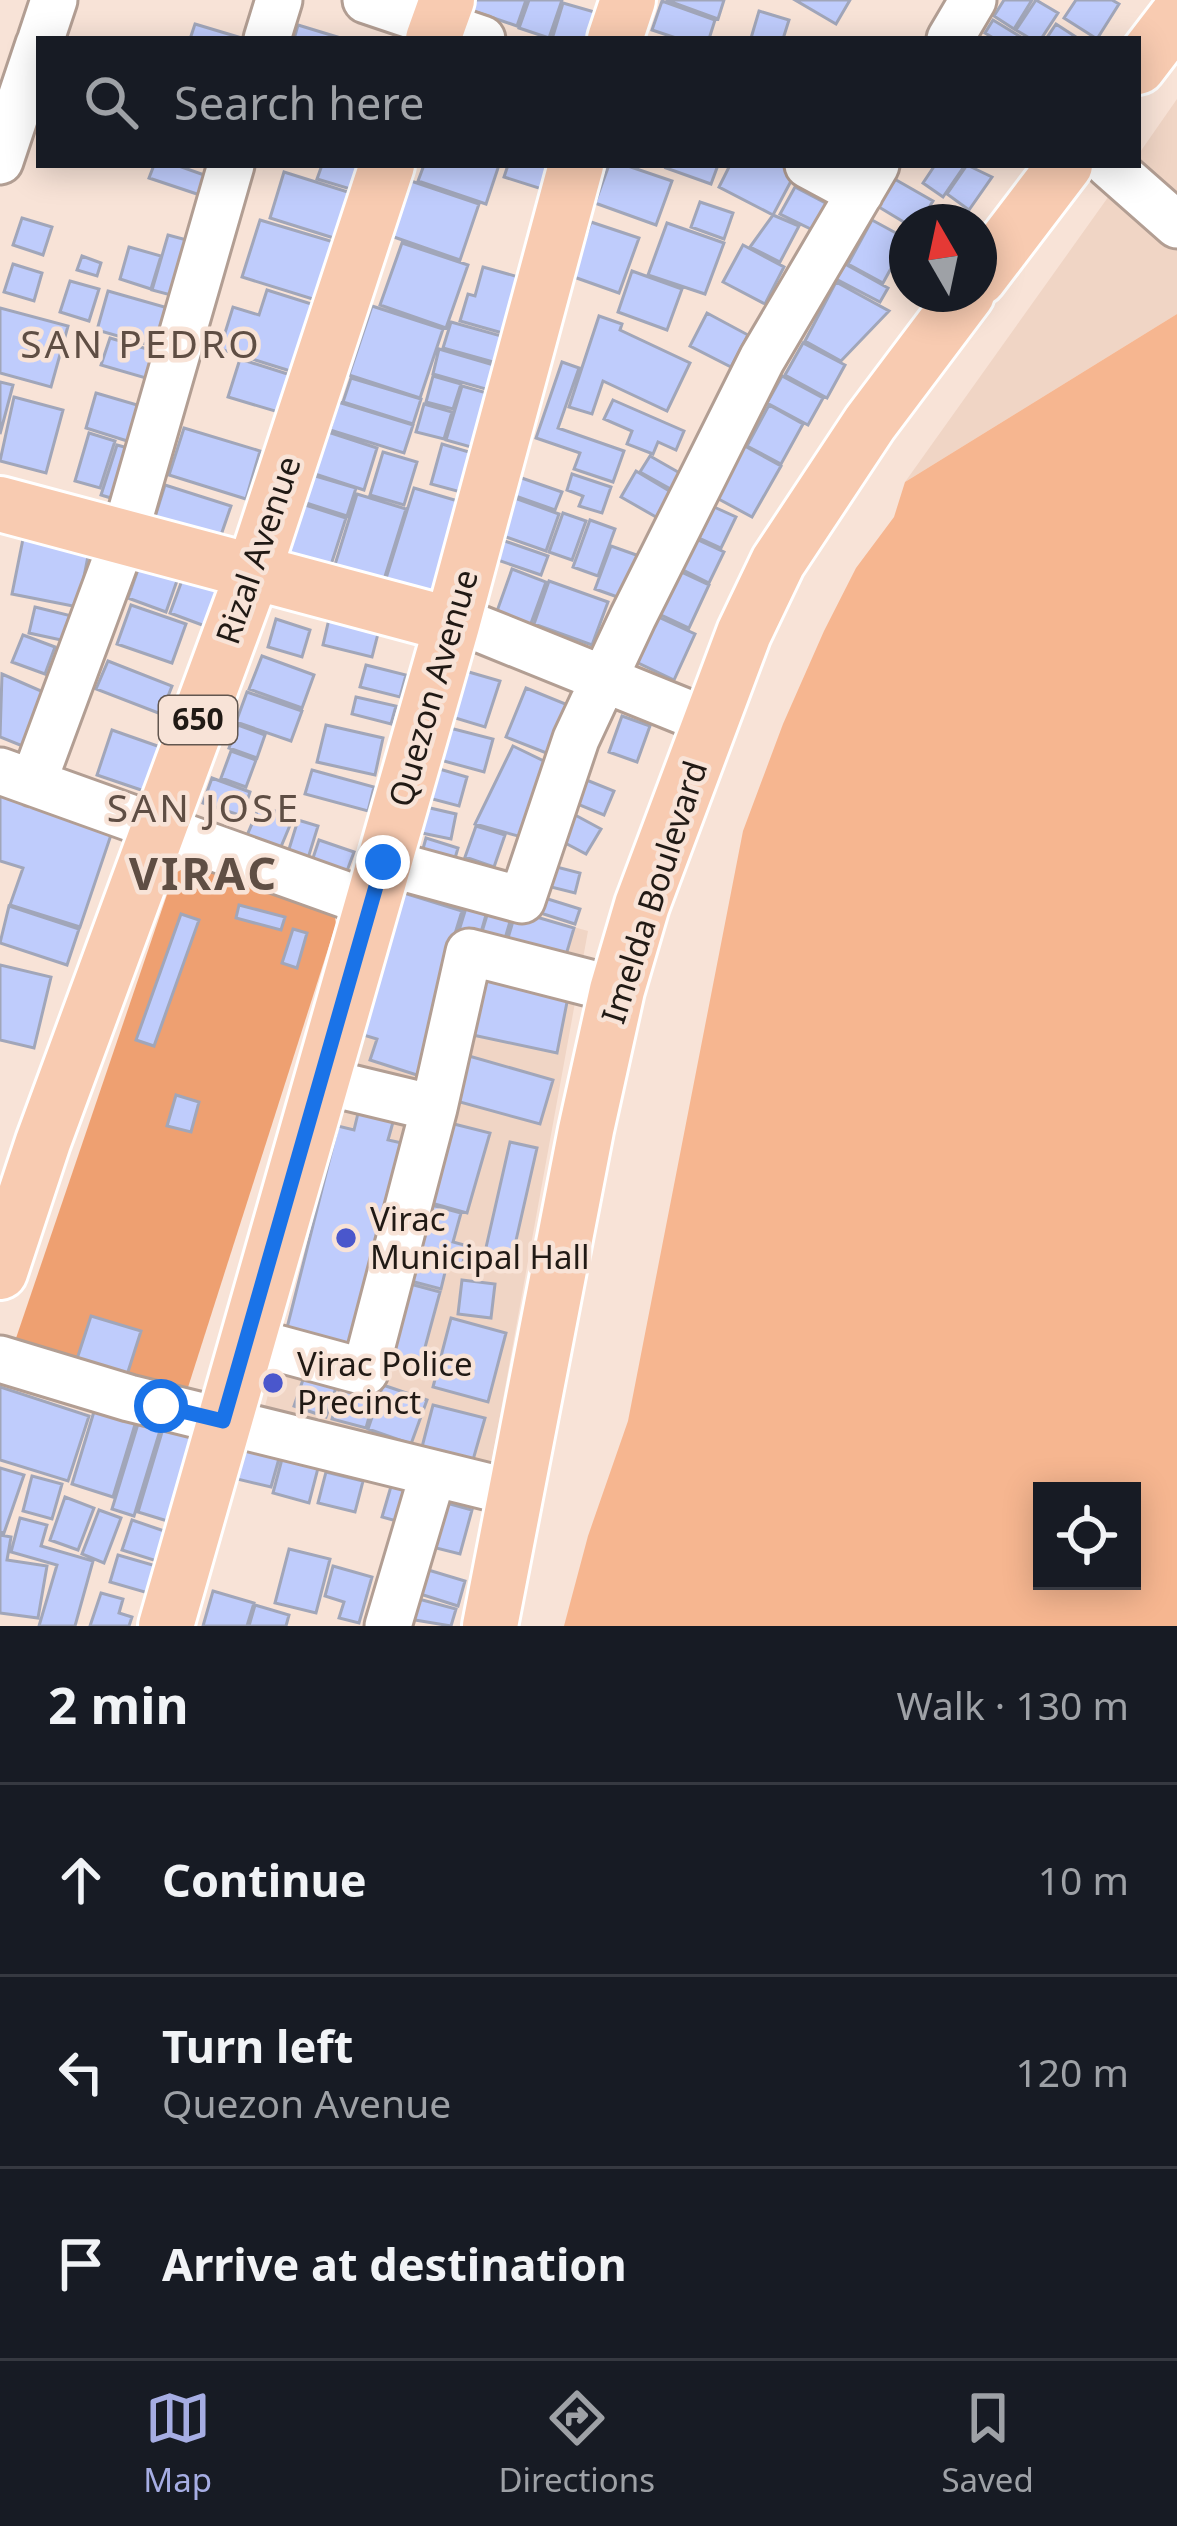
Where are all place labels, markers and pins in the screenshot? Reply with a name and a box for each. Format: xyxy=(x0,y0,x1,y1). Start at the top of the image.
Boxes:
place label: Virac Municipal Hall xyxy=(370,1196,589,1279)
marker: Virac Municipal Hall xyxy=(333,1225,359,1251)
place label: Virac Police Precinct xyxy=(297,1341,473,1424)
marker: Virac Police Precinct xyxy=(260,1370,286,1396)

